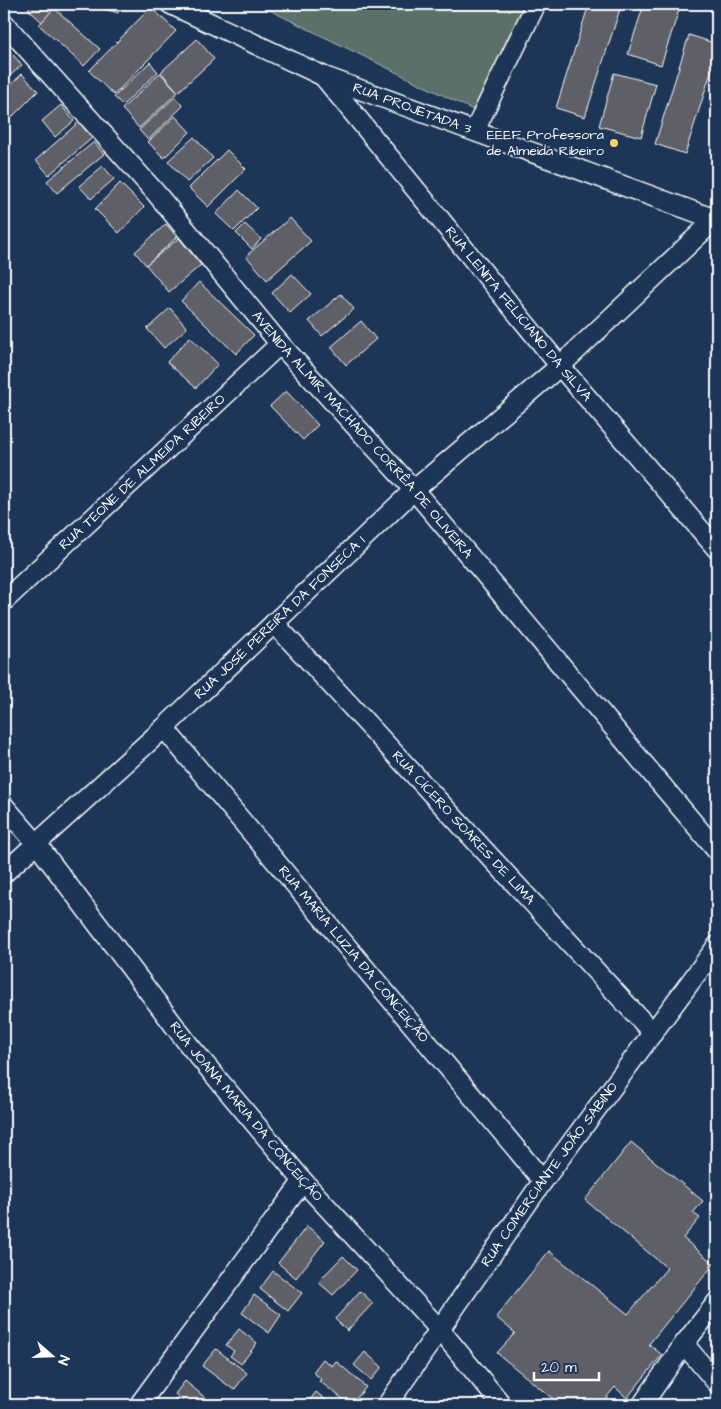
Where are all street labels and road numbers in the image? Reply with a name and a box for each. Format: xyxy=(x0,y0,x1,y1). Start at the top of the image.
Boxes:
street label: RUA PROJETADA 3 xyxy=(350,78,474,139)
street label: RUA LENITA FELICIANO DA SILVA xyxy=(440,222,596,406)
street label: AVENIDA ALMIR MACHADO CORRÊA DE OLIVEIRA xyxy=(247,307,478,563)
street label: RUA TEONE DE ALMEIDA RIBEIRO xyxy=(55,390,230,555)
street label: RUA JOSÉ PEREIRA DA FONSECA 1 xyxy=(190,531,370,704)
street label: RUA CÍCERO SOARES DE LIMA xyxy=(387,746,540,909)
street label: RUA MARIA LUZIA DA CONCEIÇÃO xyxy=(273,861,433,1047)
street label: RUA JOANA MARIA DA CONCEIÇÃO xyxy=(165,1018,327,1206)
street label: RUA COMERCIANTE JOÃO SABINO xyxy=(476,1078,623,1271)

